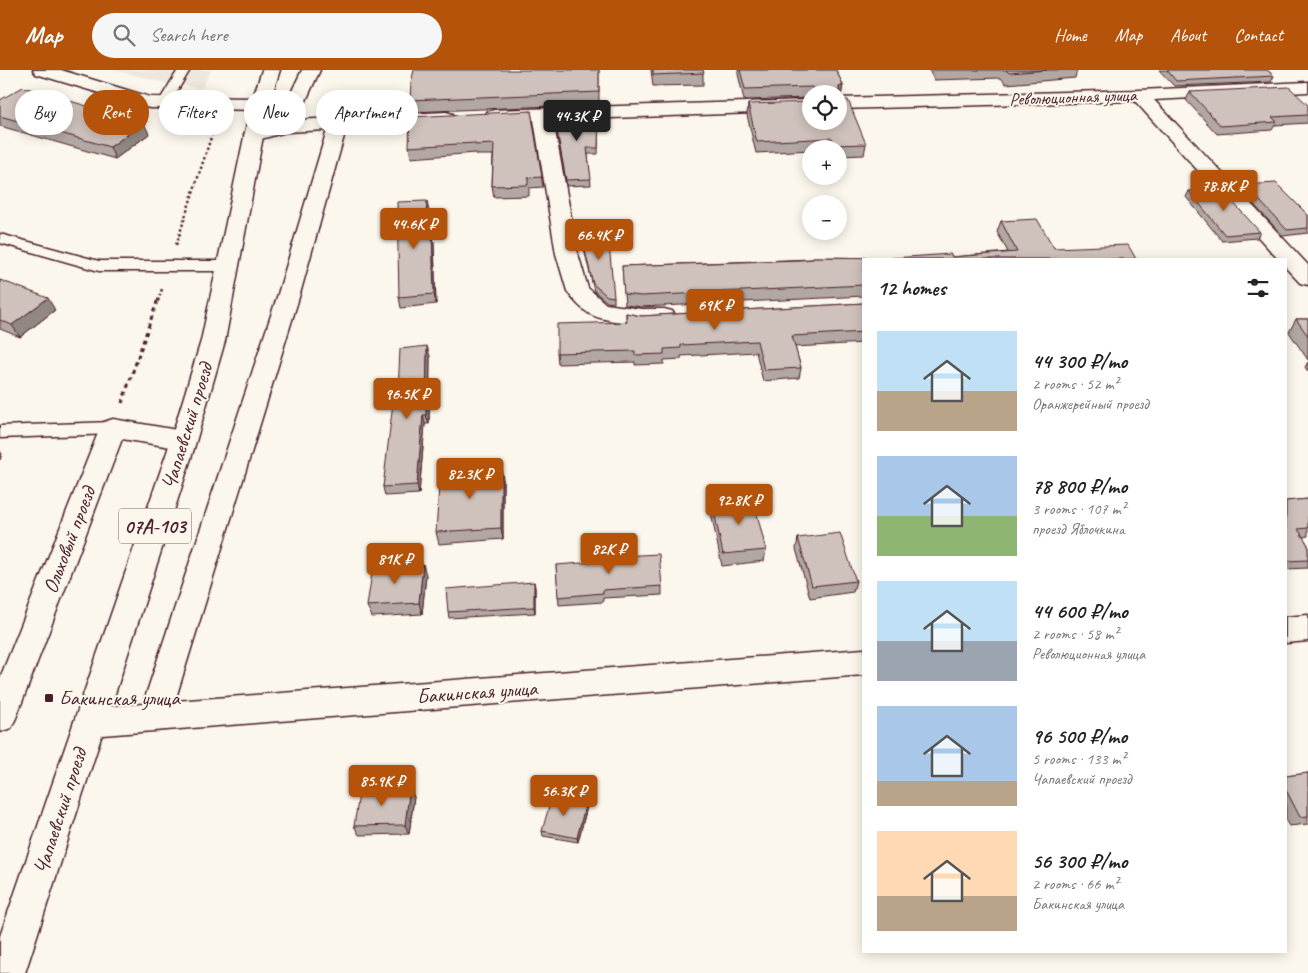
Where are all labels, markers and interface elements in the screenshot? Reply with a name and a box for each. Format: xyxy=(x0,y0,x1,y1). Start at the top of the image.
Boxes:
search box xyxy=(92,13,442,58)
text: Map xyxy=(25,20,62,50)
icon: search xyxy=(110,21,138,49)
text: Search here xyxy=(150,23,228,47)
text: Home xyxy=(1054,24,1087,46)
text: Map xyxy=(1115,24,1142,46)
text: About xyxy=(1170,24,1206,46)
text: Contact xyxy=(1234,24,1283,46)
street label: Революционная улица xyxy=(1009,84,1138,110)
map controls xyxy=(802,85,847,240)
button: locate xyxy=(802,85,847,130)
chip: Buy xyxy=(15,90,73,135)
chip: Rent xyxy=(83,90,149,135)
chip: Filters xyxy=(159,90,234,135)
chip: New xyxy=(244,90,306,135)
chip: Apartment xyxy=(316,90,418,135)
pin: 44.3K ₽ xyxy=(531,100,623,142)
text: 44.3K ₽ xyxy=(554,106,600,126)
button: + xyxy=(802,140,847,185)
pin: 78.8K ₽ xyxy=(1178,170,1270,212)
text: 78.8K ₽ xyxy=(1202,176,1246,196)
button: − xyxy=(802,195,847,240)
pin: 44.6K ₽ xyxy=(368,208,460,250)
text: 44.6K ₽ xyxy=(391,214,437,234)
pin: 66.4K ₽ xyxy=(553,218,645,261)
text: 66.4K ₽ xyxy=(576,225,622,245)
icon: filters xyxy=(1244,274,1272,302)
text: 12 homes xyxy=(877,275,946,301)
pin: 69K ₽ xyxy=(680,288,750,331)
text: 69K ₽ xyxy=(698,295,732,315)
text: 44 300 ₽/mo xyxy=(1032,348,1127,374)
icon: home xyxy=(917,351,977,411)
street label: Чапаевский проезд xyxy=(155,357,219,492)
text: 2 rooms · 52 m² xyxy=(1032,374,1118,394)
pin: 96.5K ₽ xyxy=(361,378,453,420)
text: 96.5K ₽ xyxy=(385,384,429,404)
text: Оранжерейный проезд xyxy=(1032,394,1149,414)
pin: 82.3K ₽ xyxy=(424,458,516,500)
text: 82.3K ₽ xyxy=(447,464,493,484)
text: 78 800 ₽/mo xyxy=(1032,473,1127,499)
icon: home xyxy=(917,476,977,536)
street label: Ольховый проезд xyxy=(37,481,102,597)
pin: 92.8K ₽ xyxy=(693,484,785,526)
text: 92.8K ₽ xyxy=(717,490,761,510)
text: 3 rooms · 107 m² xyxy=(1032,499,1126,519)
road number: 07А-103 xyxy=(119,508,191,544)
text: проезд Яблочкина xyxy=(1032,519,1124,539)
pin: 82K ₽ xyxy=(574,532,644,575)
text: 82K ₽ xyxy=(592,539,626,559)
pin: 81K ₽ xyxy=(360,542,430,585)
text: 81K ₽ xyxy=(378,549,412,569)
text: 44 600 ₽/mo xyxy=(1032,598,1128,624)
icon: home xyxy=(917,601,977,661)
text: 2 rooms · 58 m² xyxy=(1032,624,1118,644)
text: Революционная улица xyxy=(1032,644,1145,664)
street label: Бакинская улица xyxy=(416,675,540,709)
place label: Бакинская улица xyxy=(59,685,182,711)
marker: Бакинская улица xyxy=(43,692,55,704)
text: 96 500 ₽/mo xyxy=(1032,723,1127,749)
icon: home xyxy=(917,726,977,786)
street label: Чапаевский проезд xyxy=(27,742,93,877)
text: 5 rooms · 133 m² xyxy=(1032,749,1126,769)
pin: 85.9K ₽ xyxy=(336,764,428,807)
text: Чапаевский проезд xyxy=(1032,769,1131,789)
text: 85.9K ₽ xyxy=(360,771,404,791)
pin: 56.3K ₽ xyxy=(518,774,610,817)
text: 56.3K ₽ xyxy=(541,781,587,801)
text: 56 300 ₽/mo xyxy=(1032,848,1127,874)
icon: home xyxy=(917,851,977,911)
text: 2 rooms · 66 m² xyxy=(1032,874,1118,894)
text: Бакинская улица xyxy=(1032,894,1124,914)

